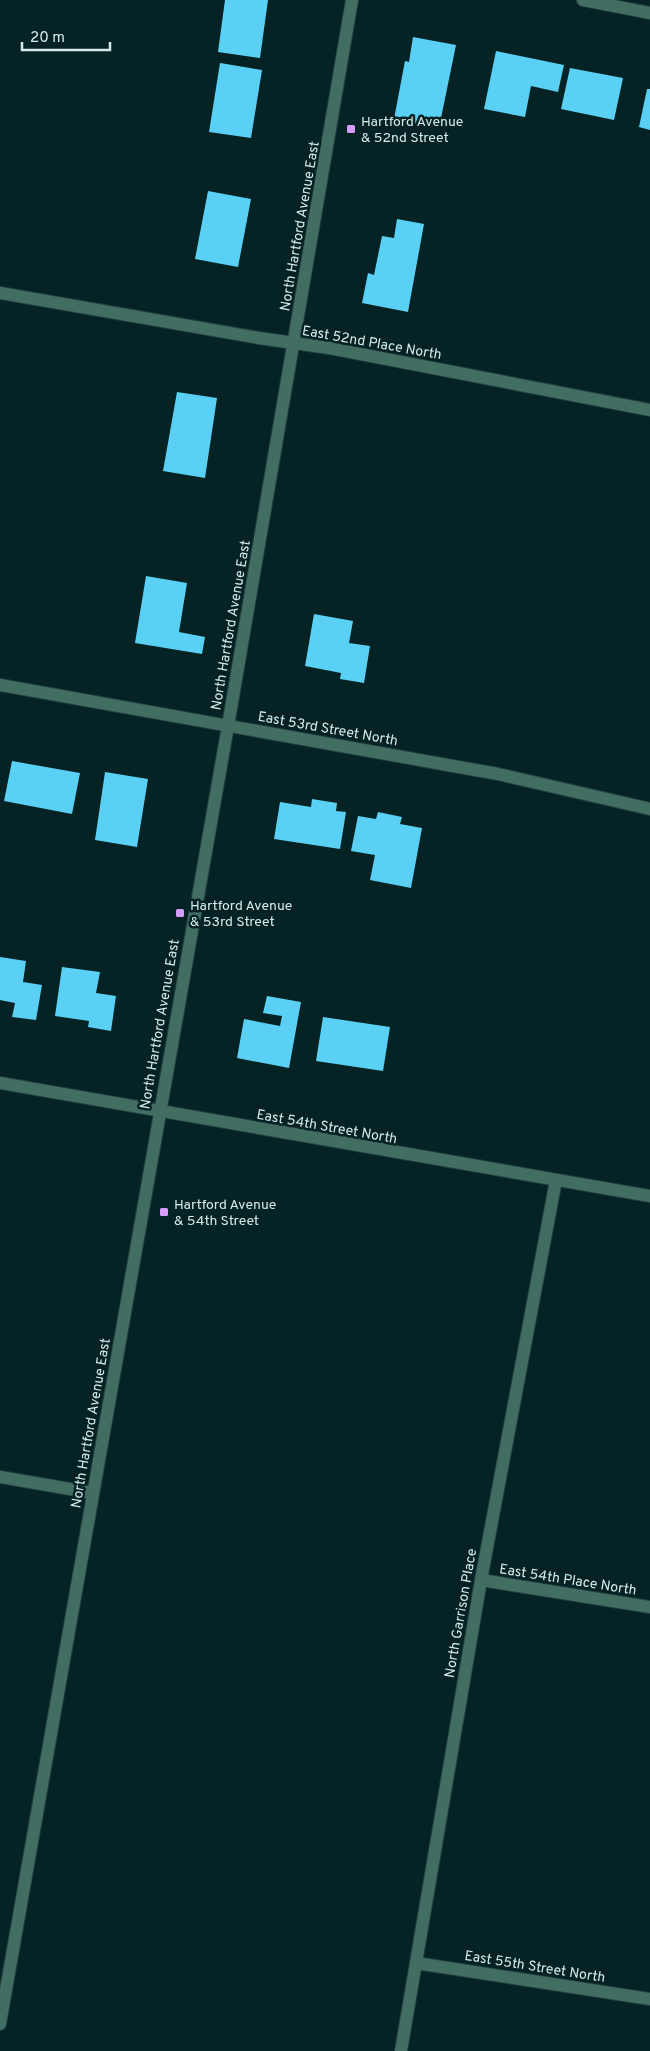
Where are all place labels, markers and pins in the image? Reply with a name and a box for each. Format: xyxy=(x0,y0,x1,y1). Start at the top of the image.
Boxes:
place label: Hartford Avenue & 52nd Street xyxy=(361,114,463,147)
marker: Hartford Avenue & 52nd Street xyxy=(345,123,357,135)
place label: Hartford Avenue & 53rd Street xyxy=(190,898,292,931)
marker: Hartford Avenue & 53rd Street xyxy=(174,907,186,919)
place label: Hartford Avenue & 54th Street xyxy=(174,1197,276,1230)
marker: Hartford Avenue & 54th Street xyxy=(158,1206,170,1218)

